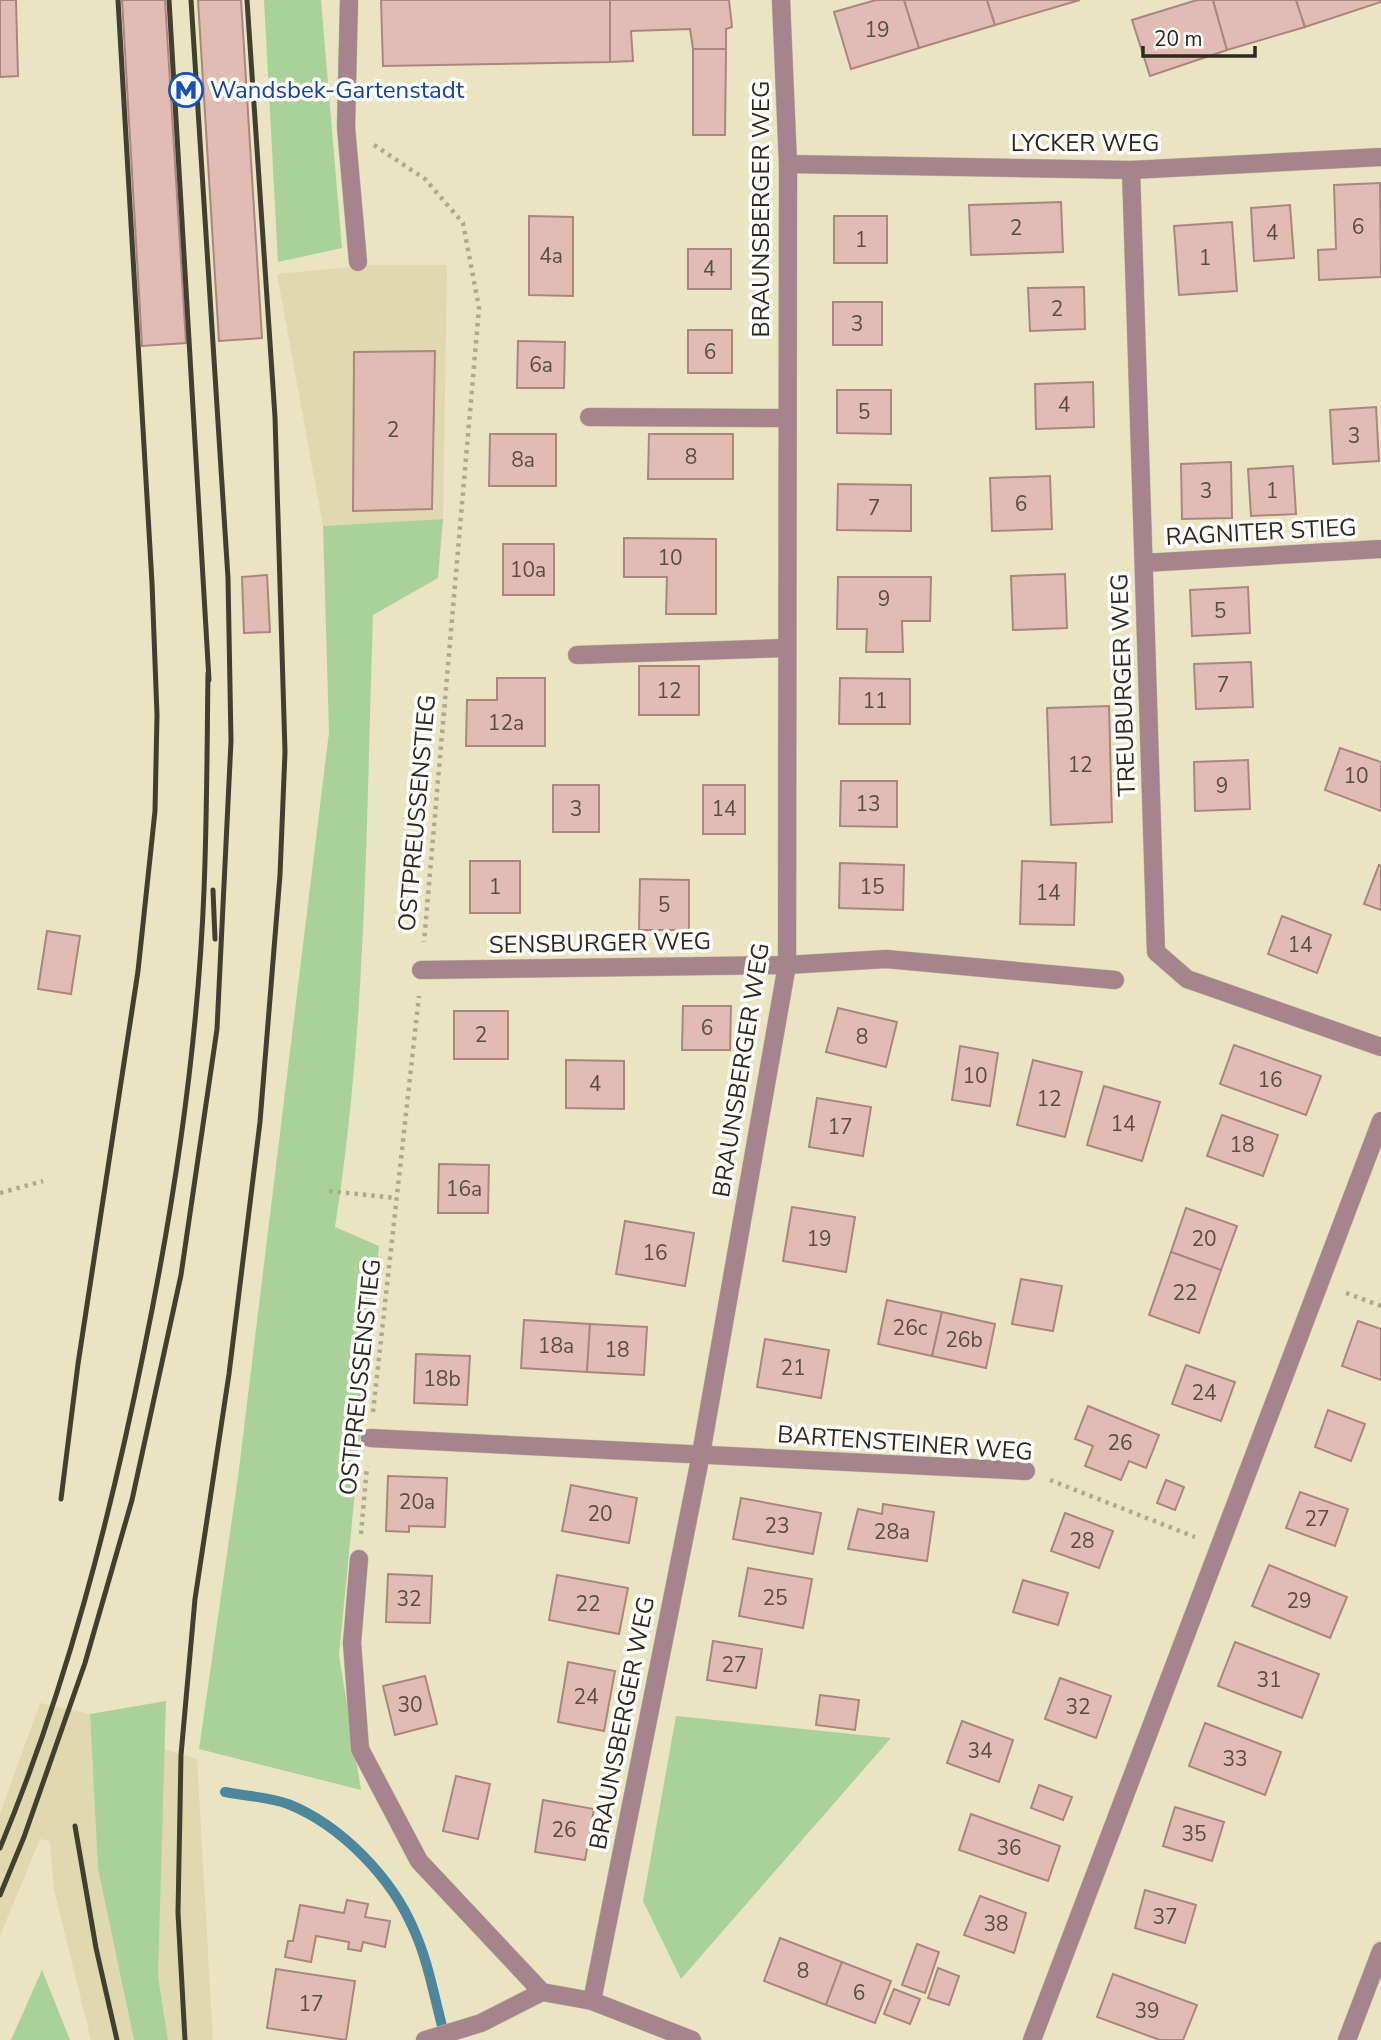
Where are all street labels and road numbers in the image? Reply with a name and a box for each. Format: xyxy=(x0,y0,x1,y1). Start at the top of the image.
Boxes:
street label: BRAUNSBERGER WEG xyxy=(745,81,777,337)
street label: LYCKER WEG xyxy=(1011,127,1159,159)
street label: RAGNITER STIEG xyxy=(1165,511,1357,553)
street label: TREUBURGER WEG xyxy=(1103,573,1143,797)
street label: OSTPREUSSENSTIEG xyxy=(391,693,443,933)
street label: SENSBURGER WEG xyxy=(489,925,711,961)
street label: BRAUNSBERGER WEG xyxy=(705,941,777,1199)
street label: OSTPREUSSENSTIEG xyxy=(332,1257,388,1497)
street label: BARTENSTEINER WEG xyxy=(776,1418,1034,1468)
street label: BRAUNSBERGER WEG xyxy=(582,1594,662,1852)

